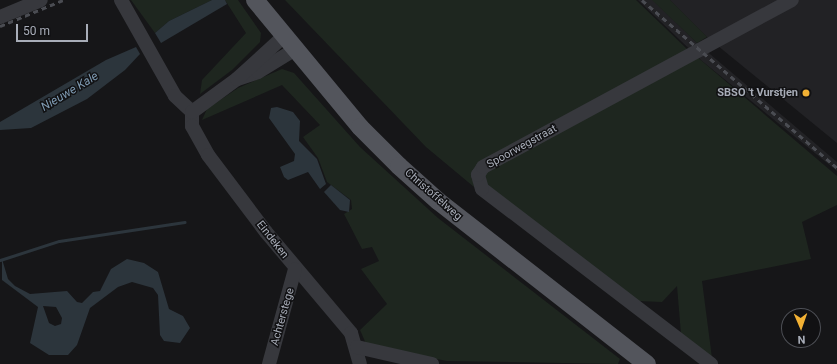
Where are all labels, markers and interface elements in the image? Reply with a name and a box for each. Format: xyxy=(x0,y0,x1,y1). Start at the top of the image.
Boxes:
scale bar xyxy=(18,16,90,42)
text: 50 m xyxy=(23,24,50,38)
water label: Nieuwe Kale xyxy=(39,69,101,115)
place label: SBSO 't Vurstjen xyxy=(717,86,798,100)
marker: SBSO 't Vurstjen xyxy=(801,88,811,98)
street label: Spoorwegstraat xyxy=(485,122,559,172)
street label: Christoffelweg xyxy=(402,167,464,223)
street label: Eindeken xyxy=(253,218,291,262)
street label: Achterstege xyxy=(268,287,298,347)
north arrow xyxy=(781,308,821,348)
text: N xyxy=(797,333,806,346)

